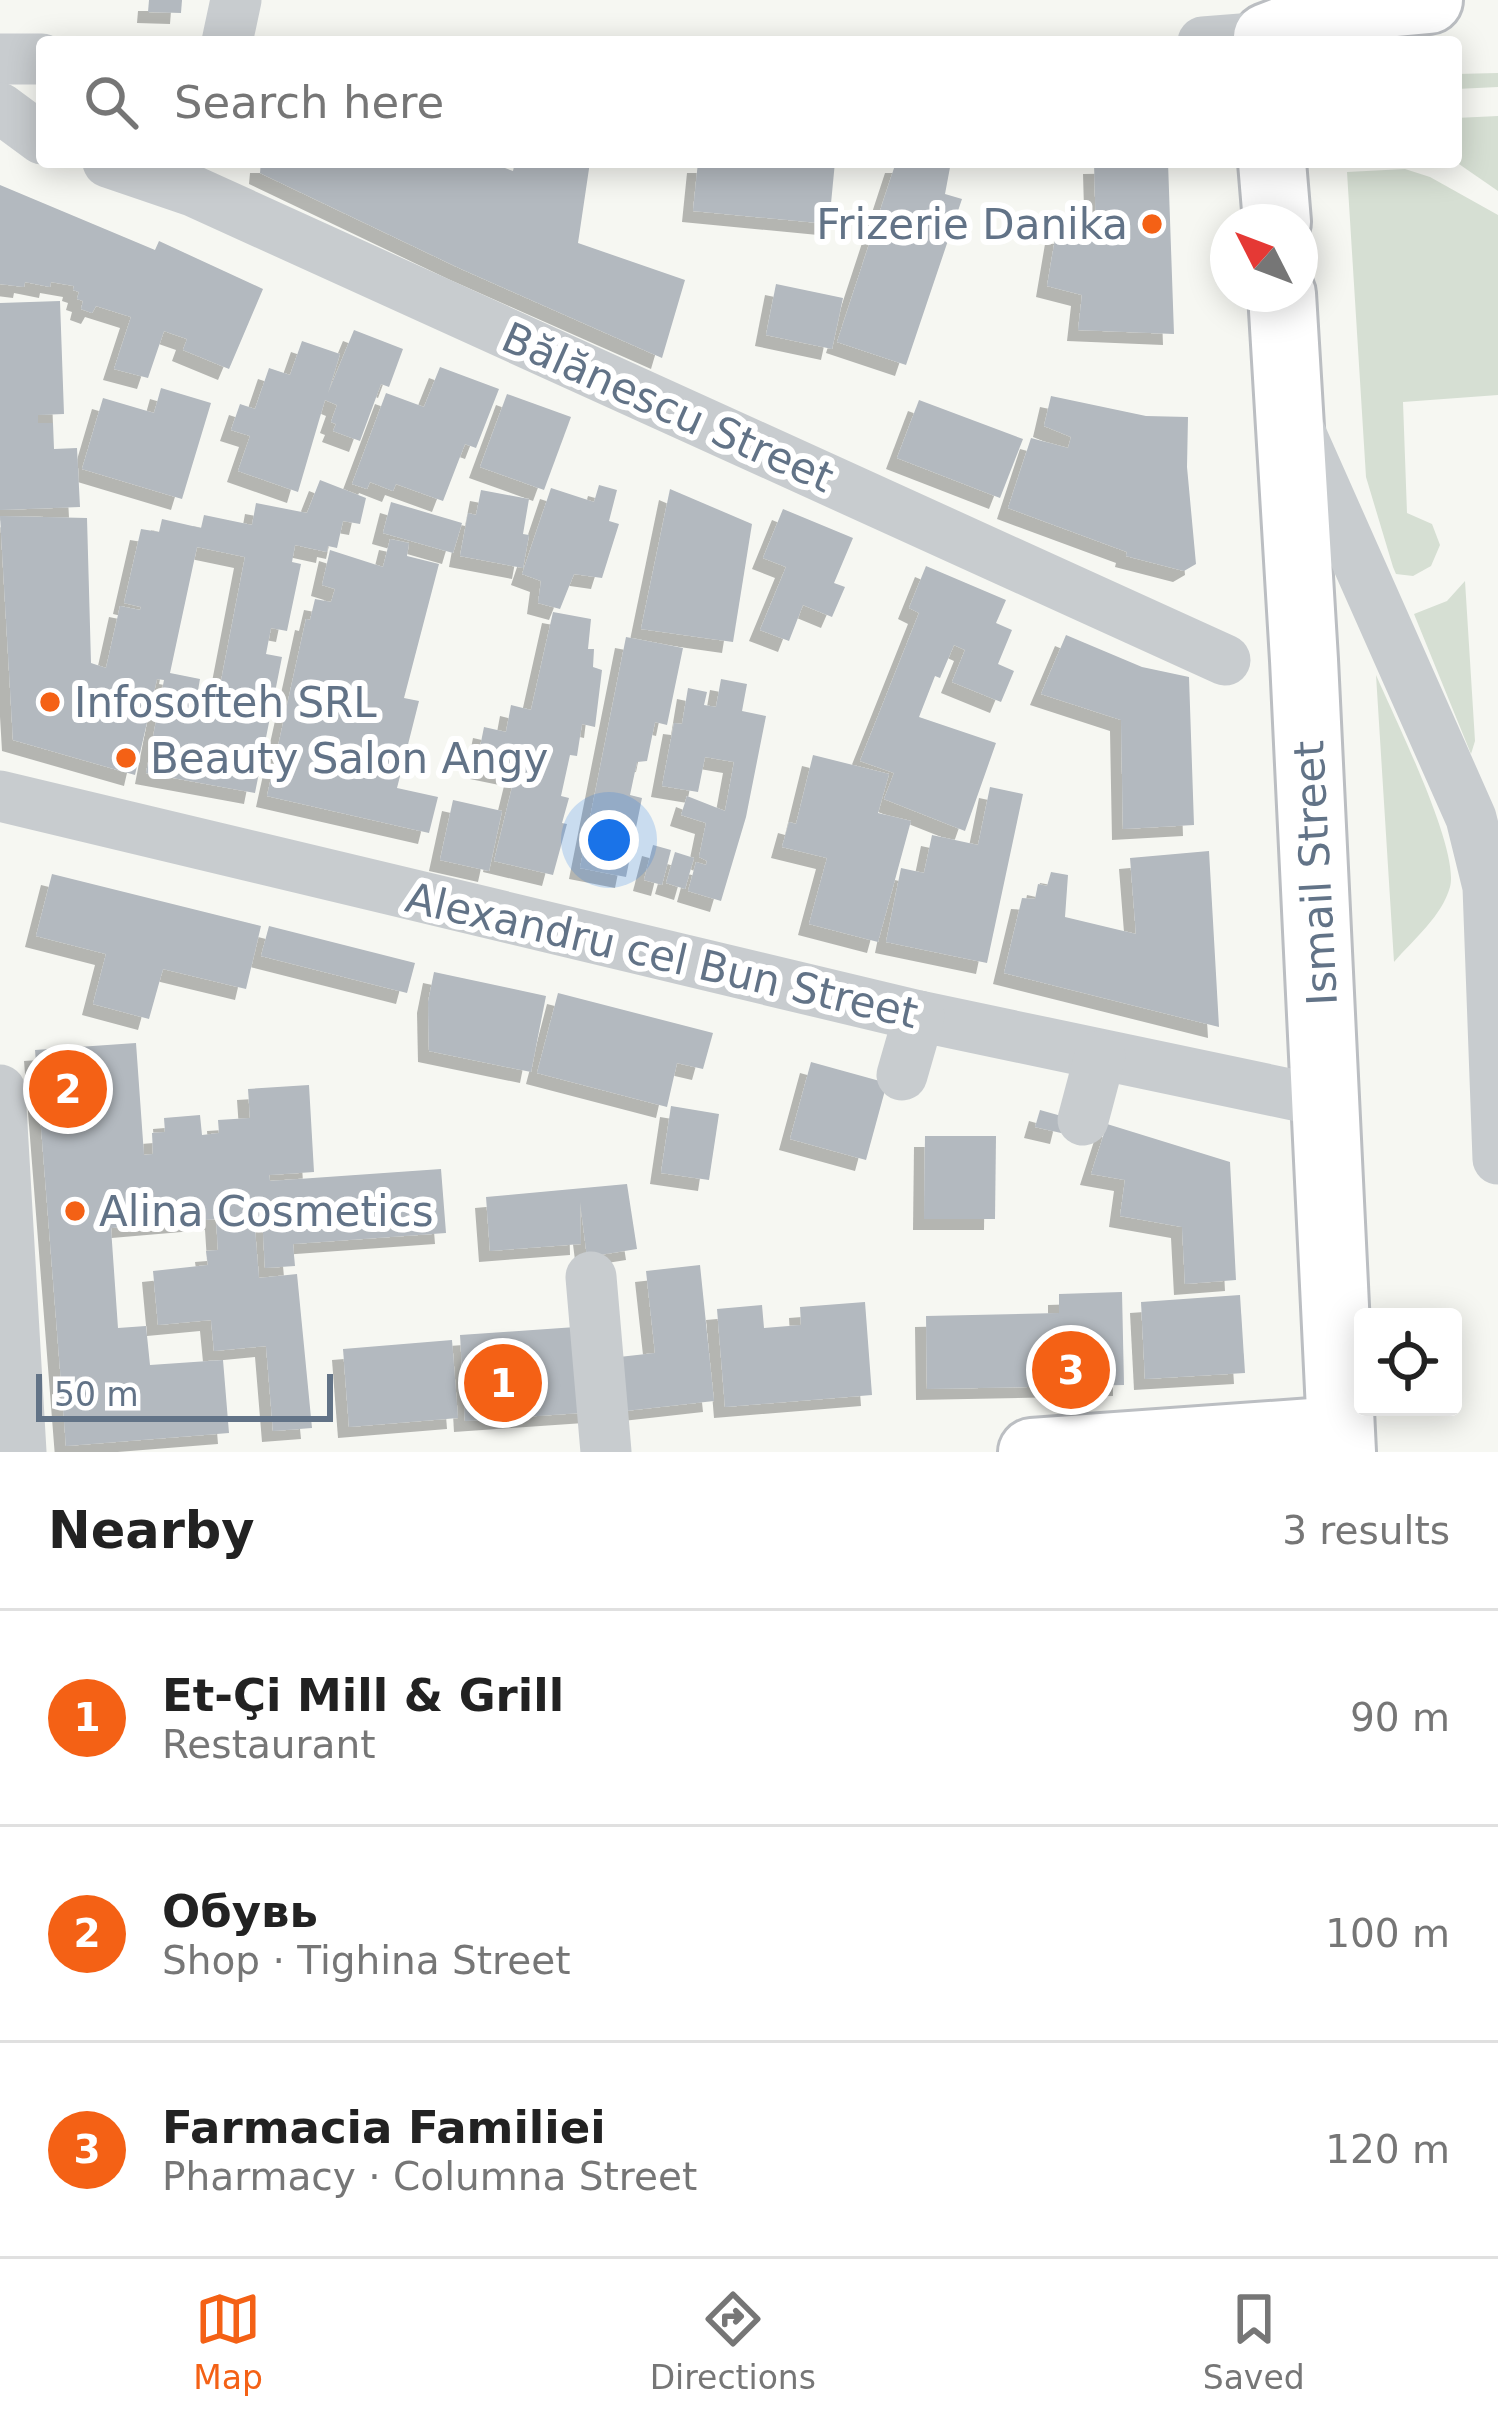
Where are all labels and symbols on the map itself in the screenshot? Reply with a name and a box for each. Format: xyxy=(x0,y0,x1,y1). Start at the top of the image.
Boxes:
place label: Frizerie Danika xyxy=(816,200,1128,249)
north arrow xyxy=(1210,204,1318,312)
marker: Frizerie Danika xyxy=(1139,211,1165,237)
street label: Bălănescu Street xyxy=(495,312,841,502)
place label: Infosofteh SRL xyxy=(74,678,377,727)
marker: Infosofteh SRL xyxy=(37,689,63,715)
place label: Beauty Salon Angy xyxy=(150,734,548,783)
street label: Ismail Street xyxy=(1284,739,1347,1007)
marker: Beauty Salon Angy xyxy=(113,745,139,771)
your location xyxy=(579,810,639,870)
street label: Alexandru cel Bun Street xyxy=(401,873,922,1038)
pin: 2 xyxy=(29,1044,107,1134)
place label: Alina Cosmetics xyxy=(99,1187,434,1236)
marker: Alina Cosmetics xyxy=(62,1198,88,1224)
pin: 3 xyxy=(1032,1325,1110,1415)
pin: 1 xyxy=(464,1338,542,1428)
scale bar xyxy=(36,1368,333,1421)

